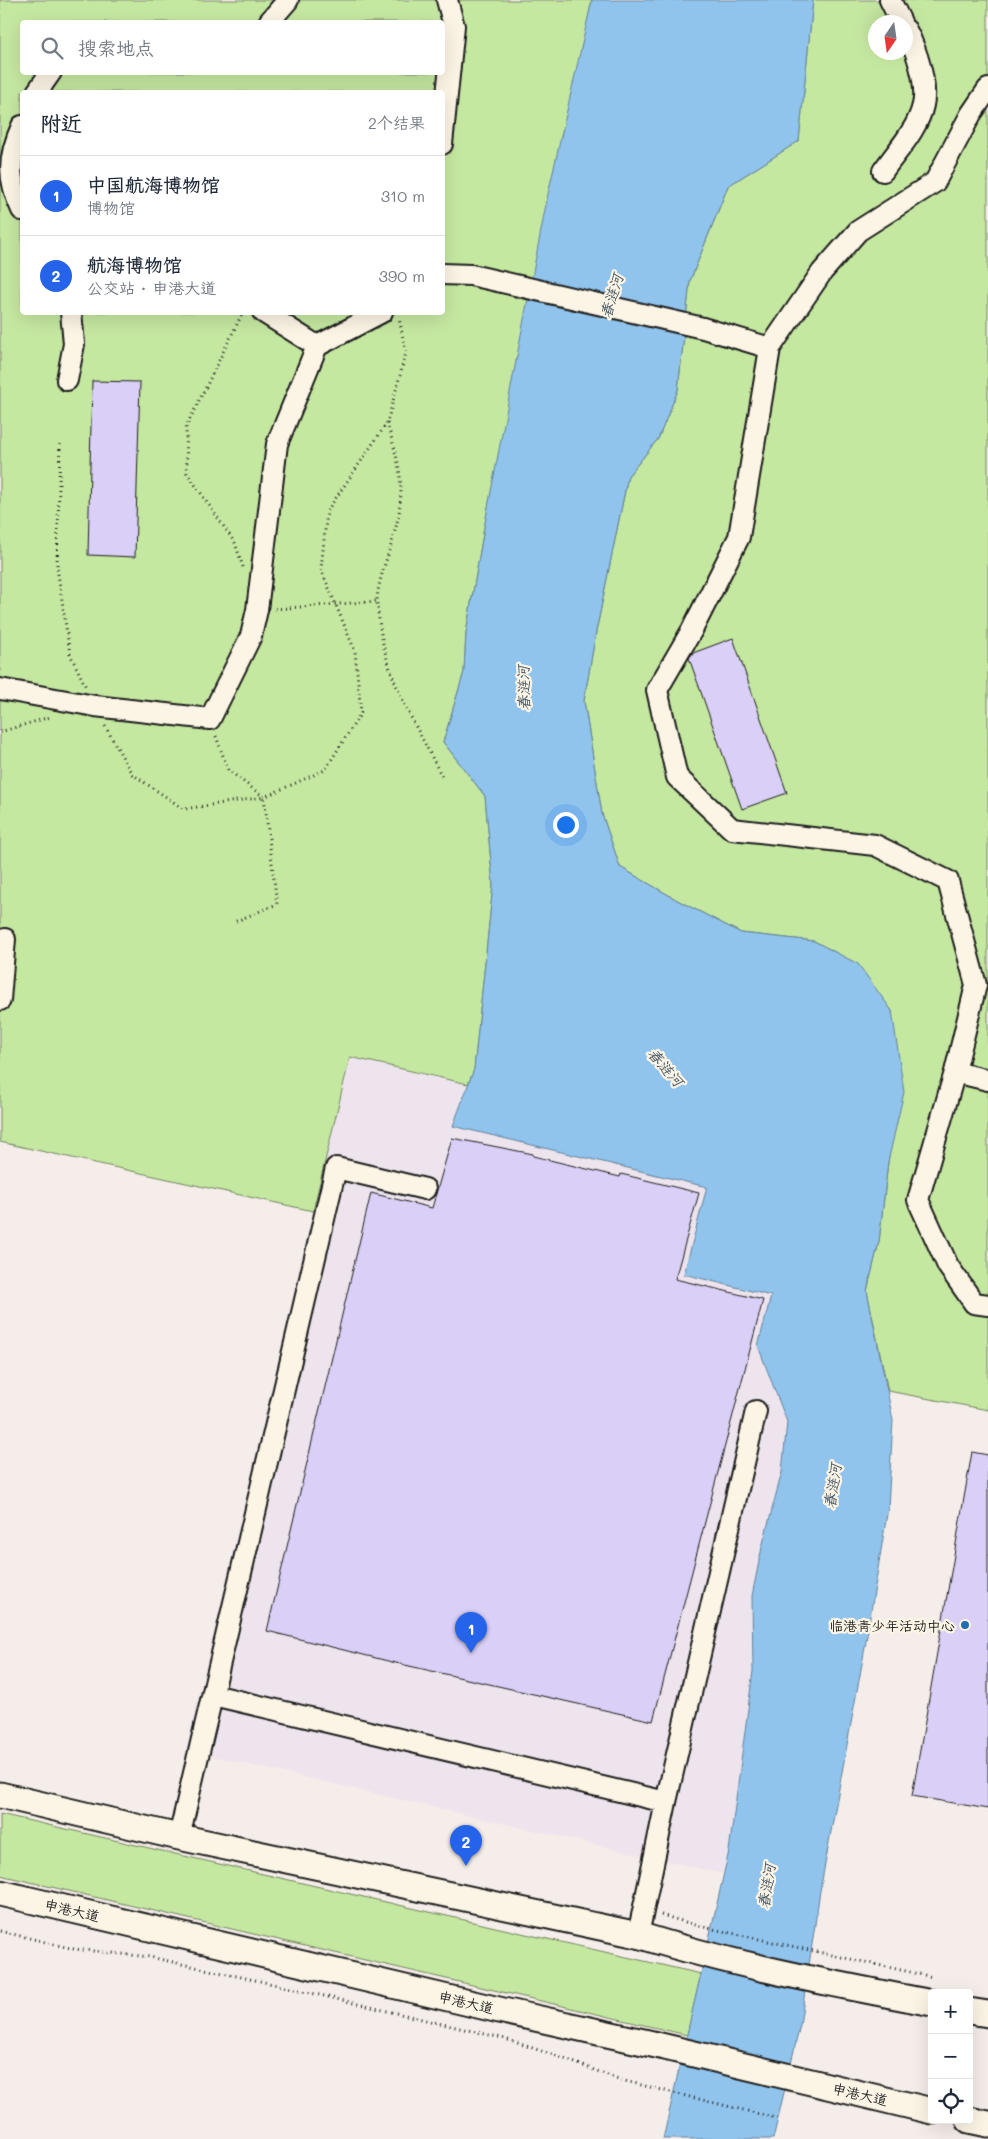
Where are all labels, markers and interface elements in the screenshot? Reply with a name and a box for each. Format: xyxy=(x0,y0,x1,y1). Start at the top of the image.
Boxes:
north arrow xyxy=(868,15,913,60)
search box xyxy=(20,20,445,75)
icon: search xyxy=(38,34,66,62)
text: 搜索地点 xyxy=(78,35,154,60)
text: 附近 xyxy=(40,109,82,136)
text: 2个结果 xyxy=(368,112,425,133)
text: 中国航海博物馆 xyxy=(87,172,220,197)
text: 1 xyxy=(52,185,60,206)
text: 310 m xyxy=(381,185,425,206)
text: 博物馆 xyxy=(87,197,135,218)
text: 航海博物馆 xyxy=(87,252,182,277)
text: 2 xyxy=(52,265,60,286)
text: 390 m xyxy=(378,265,425,286)
water label: 春涟河 xyxy=(595,269,628,320)
text: 公交站 · 申港大道 xyxy=(87,277,216,298)
water label: 春涟河 xyxy=(513,662,533,711)
your location xyxy=(553,812,579,838)
water label: 春涟河 xyxy=(644,1043,690,1093)
water label: 春涟河 xyxy=(819,1459,846,1510)
pin: 1 xyxy=(455,1612,487,1653)
place label: 临港青少年活动中心 xyxy=(829,1616,955,1635)
marker: 临港青少年活动中心 xyxy=(959,1619,971,1631)
pin: 2 xyxy=(450,1825,482,1866)
water label: 春涟河 xyxy=(753,1859,780,1910)
street label: 申港大道 xyxy=(43,1894,101,1926)
street label: 申港大道 xyxy=(437,1986,495,2018)
map controls xyxy=(928,1989,973,2124)
button: + xyxy=(928,1989,973,2034)
button: − xyxy=(928,2034,973,2079)
street label: 申港大道 xyxy=(831,2078,889,2110)
button: locate xyxy=(928,2079,973,2124)

